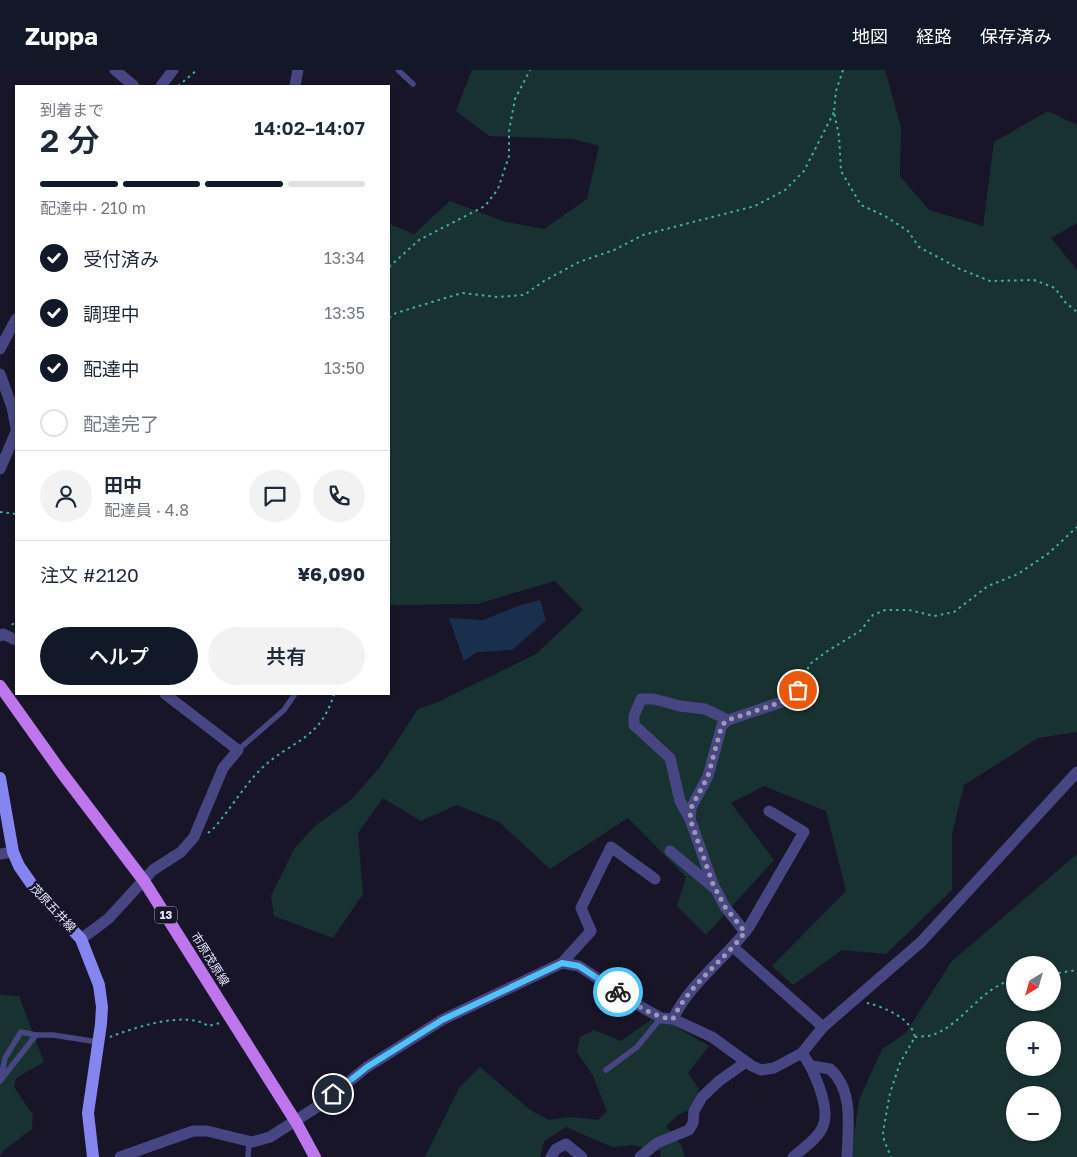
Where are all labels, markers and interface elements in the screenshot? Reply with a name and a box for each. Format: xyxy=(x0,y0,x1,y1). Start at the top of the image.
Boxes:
text: Zuppa xyxy=(25,21,98,50)
text: 地図 xyxy=(852,25,888,47)
text: 経路 xyxy=(916,25,952,47)
text: 保存済み xyxy=(980,25,1052,47)
text: 到着まで xyxy=(40,100,104,120)
text: 14:02–14:07 xyxy=(254,116,365,139)
text: 2 分 xyxy=(40,121,99,159)
text: 配達中 · 210 m xyxy=(40,198,146,218)
icon: check xyxy=(40,244,68,272)
text: 受付済み xyxy=(83,247,159,270)
text: 13:34 xyxy=(324,248,365,268)
icon: check xyxy=(40,299,68,327)
text: 調理中 xyxy=(83,302,140,325)
text: 13:35 xyxy=(324,303,365,323)
icon: check xyxy=(40,354,68,382)
text: 配達中 xyxy=(83,357,140,380)
text: 13:50 xyxy=(324,358,365,378)
text: 配達完了 xyxy=(83,412,159,435)
button: person xyxy=(40,470,92,522)
button: chat xyxy=(249,470,301,522)
button: phone xyxy=(313,470,365,522)
text: 田中 xyxy=(104,473,142,496)
text: 配達員 · 4.8 xyxy=(104,500,189,520)
text: ¥6,090 xyxy=(298,562,365,585)
text: 注文 #2120 xyxy=(40,563,139,586)
button: ヘルプ xyxy=(40,627,198,685)
button: 共有 xyxy=(208,627,365,685)
pin xyxy=(777,669,819,711)
icon: bag xyxy=(784,676,812,704)
street label: 茂原五井線 xyxy=(27,881,79,935)
road number: 13 xyxy=(155,906,177,924)
street label: 市原茂原線 xyxy=(188,929,233,988)
north arrow xyxy=(1006,956,1061,1011)
map controls xyxy=(1006,956,1061,1141)
courier xyxy=(593,967,643,1017)
icon: bike xyxy=(604,978,632,1006)
button: + xyxy=(1006,1021,1061,1076)
pin xyxy=(312,1073,354,1115)
icon: home xyxy=(319,1080,347,1108)
button: − xyxy=(1006,1086,1061,1141)

